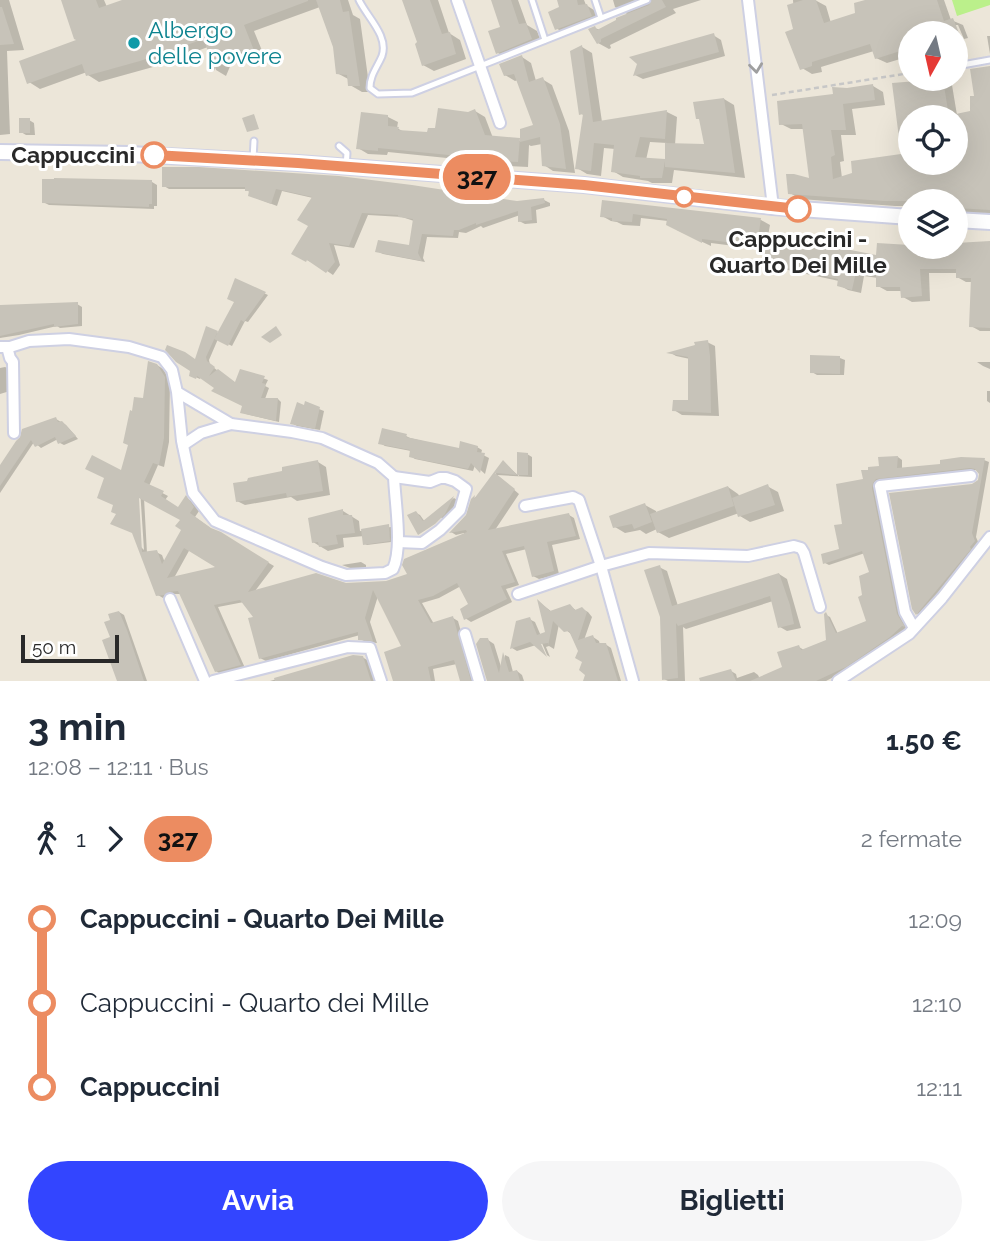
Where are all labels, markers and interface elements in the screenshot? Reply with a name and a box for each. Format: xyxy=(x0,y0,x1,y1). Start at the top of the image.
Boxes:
place label: Albergo delle povere xyxy=(148,16,282,69)
north arrow xyxy=(898,21,968,91)
map controls xyxy=(898,21,968,259)
marker: Albergo delle povere xyxy=(126,35,142,51)
one-way arrow xyxy=(749,62,764,74)
button: locate xyxy=(898,105,968,175)
place label: Cappuccini xyxy=(11,141,135,168)
marker: Cappuccini xyxy=(141,142,167,168)
line badge: 327 xyxy=(437,154,517,200)
text: 327 xyxy=(457,162,497,191)
unlabelled marker xyxy=(674,187,694,207)
button: layers xyxy=(898,189,968,259)
marker: Cappuccini - Quarto Dei Mille xyxy=(785,196,811,222)
place label: Cappuccini - Quarto Dei Mille xyxy=(709,225,887,278)
scale bar xyxy=(21,632,119,664)
text: 50 m xyxy=(32,636,76,658)
text: 3 min xyxy=(28,704,126,749)
text: 1.50 € xyxy=(886,726,962,756)
text: 12:08 – 12:11 · Bus xyxy=(28,753,209,780)
icon: walk xyxy=(28,820,66,858)
icon: forward xyxy=(96,820,134,858)
text: 327 xyxy=(158,824,198,853)
text: 1 xyxy=(76,825,86,852)
text: 2 fermate xyxy=(861,825,962,852)
text: Cappuccini - Quarto Dei Mille xyxy=(80,904,444,934)
text: 12:09 xyxy=(908,906,962,933)
text: Cappuccini - Quarto dei Mille xyxy=(80,988,429,1018)
text: 12:10 xyxy=(912,990,962,1017)
text: Cappuccini xyxy=(80,1072,220,1102)
text: 12:11 xyxy=(916,1074,962,1101)
button: Avvia xyxy=(28,1161,488,1241)
button: Biglietti xyxy=(502,1161,962,1241)

